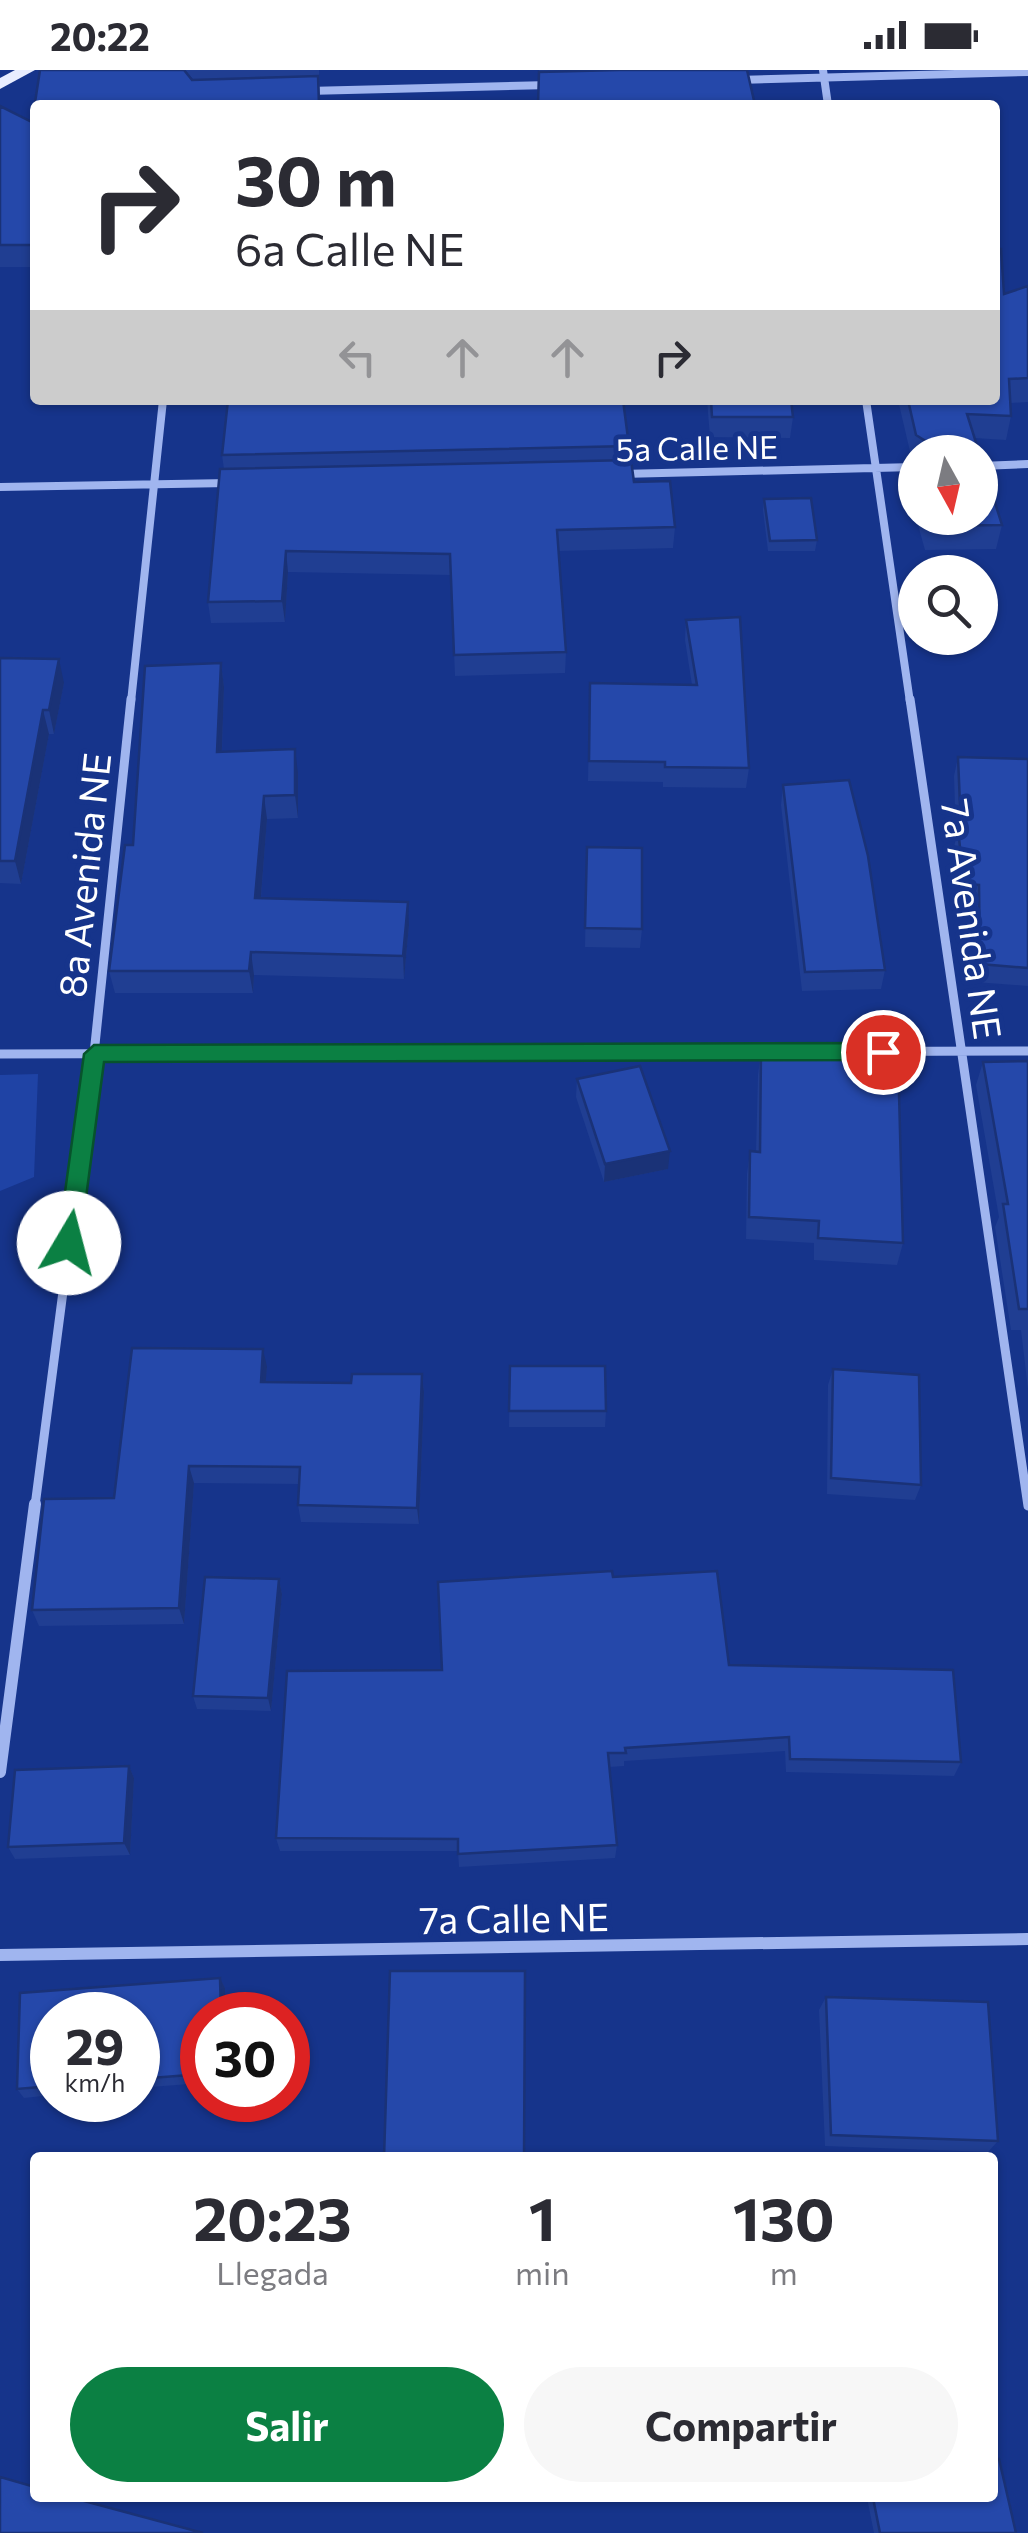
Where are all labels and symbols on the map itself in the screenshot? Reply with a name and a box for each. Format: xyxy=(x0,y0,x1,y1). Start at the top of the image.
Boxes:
street label: 5a Calle NE xyxy=(616,426,778,468)
north arrow xyxy=(898,435,998,535)
street label: 8a Avenida NE xyxy=(47,750,119,1000)
street label: 7a Avenida NE xyxy=(933,796,1013,1042)
pin xyxy=(841,1010,926,1095)
position arrow xyxy=(17,1191,121,1295)
street label: 7a Calle NE xyxy=(418,1892,610,1942)
speed limit sign: 30 xyxy=(180,1992,310,2122)

